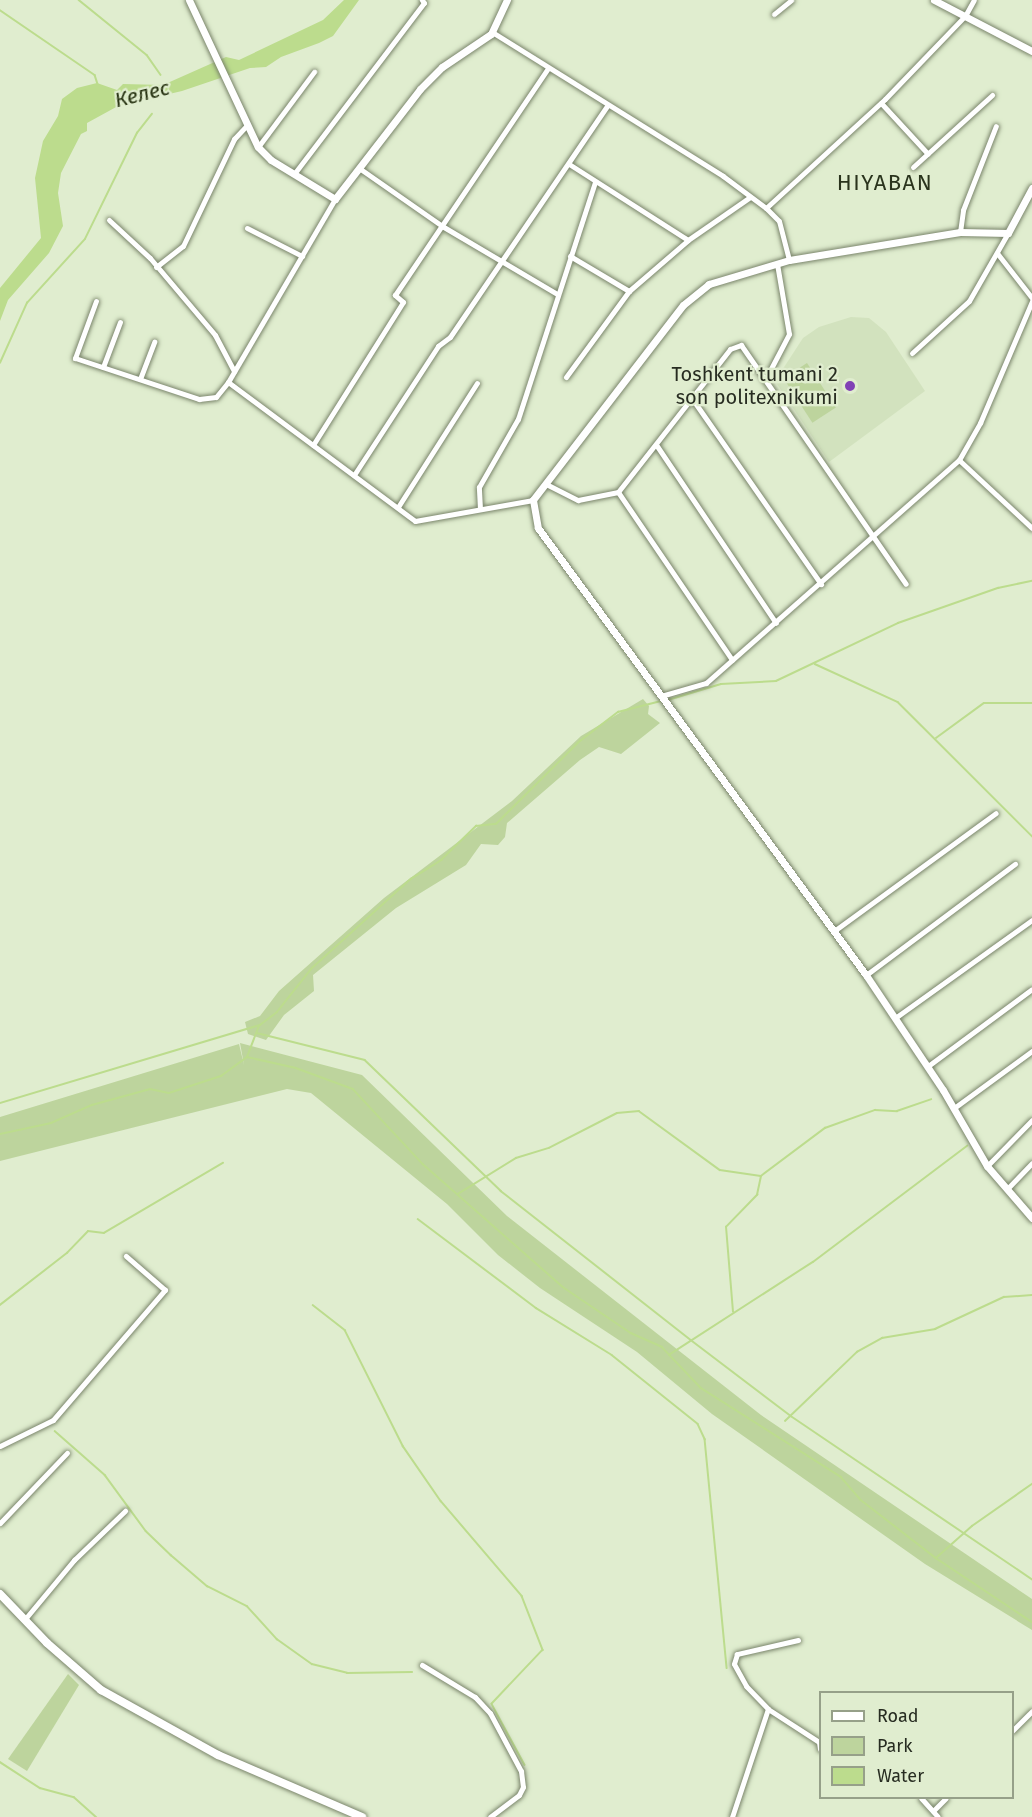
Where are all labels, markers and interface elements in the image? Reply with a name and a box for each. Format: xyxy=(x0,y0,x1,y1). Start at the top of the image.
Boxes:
water label: Келес xyxy=(112,75,172,113)
district label: HIYABAN xyxy=(837,170,933,196)
place label: Toshkent tumani 2 son politexnikumi xyxy=(671,362,838,409)
marker: Toshkent tumani 2 son politexnikumi xyxy=(843,379,857,393)
legend xyxy=(819,1691,1014,1799)
text: Road xyxy=(877,1705,919,1727)
text: Park xyxy=(877,1735,912,1757)
text: Water xyxy=(877,1765,924,1787)

